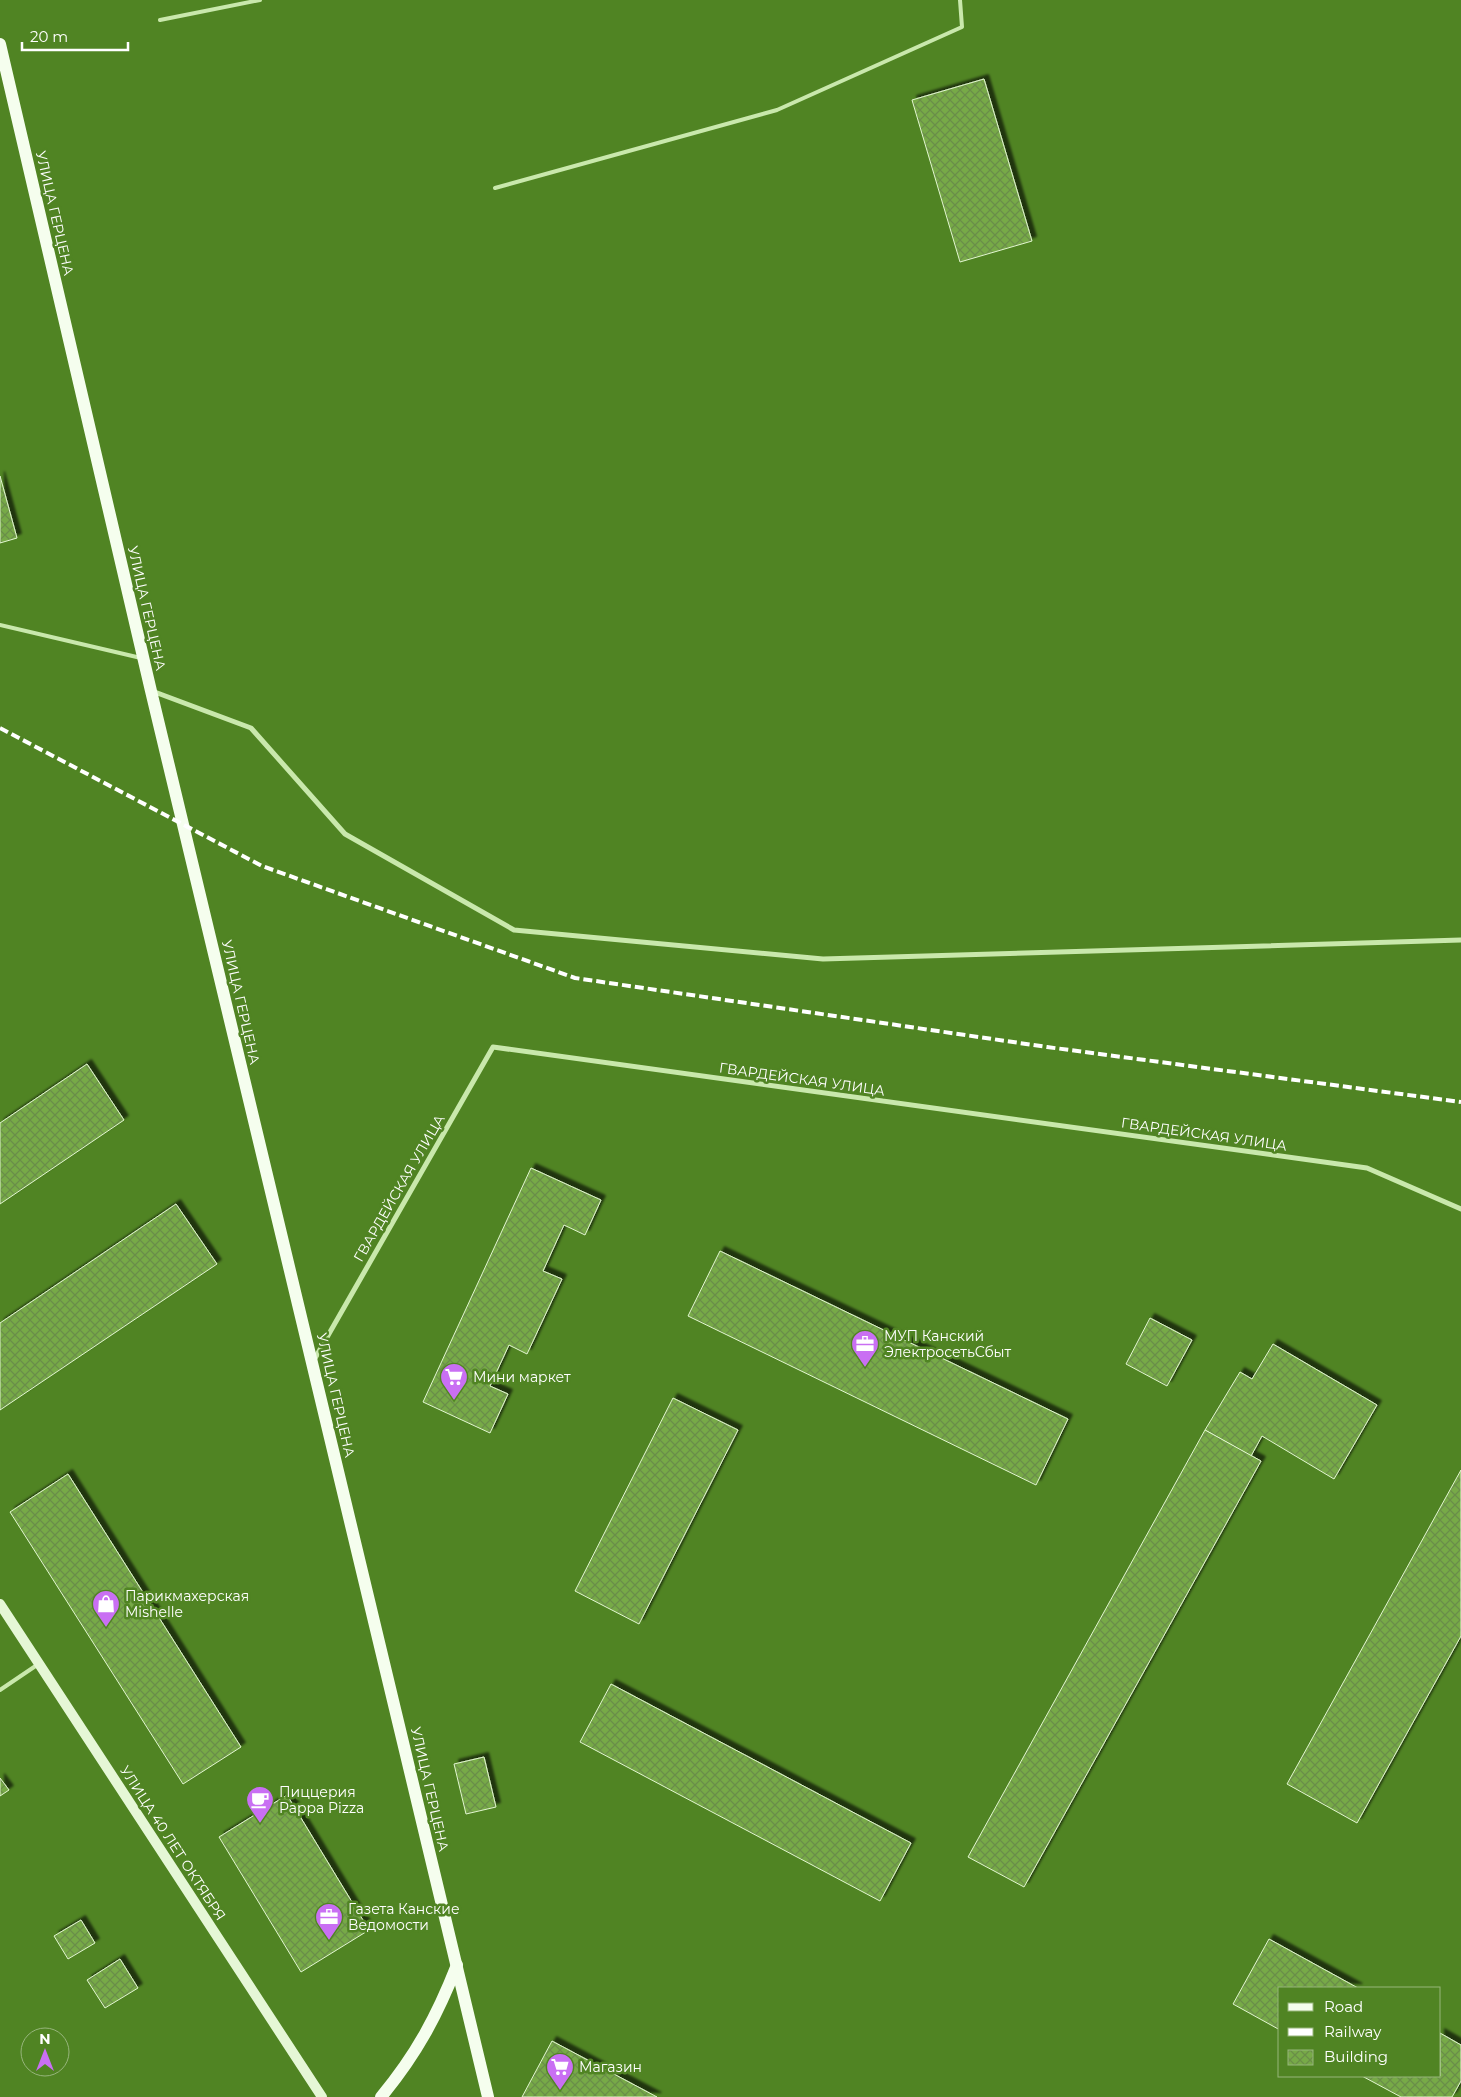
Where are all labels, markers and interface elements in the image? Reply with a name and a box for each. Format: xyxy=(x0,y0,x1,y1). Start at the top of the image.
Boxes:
scale bar xyxy=(22,20,129,52)
text: 20 m xyxy=(30,27,68,46)
street label: УЛИЦА ГЕРЦЕНА xyxy=(32,149,78,278)
street label: УЛИЦА ГЕРЦЕНА xyxy=(124,544,170,673)
street label: УЛИЦА ГЕРЦЕНА xyxy=(218,938,264,1067)
street label: ГВАРДЕЙСКАЯ УЛИЦА xyxy=(718,1058,887,1100)
street label: ГВАРДЕЙСКАЯ УЛИЦА xyxy=(349,1111,449,1265)
street label: ГВАРДЕЙСКАЯ УЛИЦА xyxy=(1120,1113,1289,1155)
place label: МУП Канский ЭлектросетьСбыт xyxy=(884,1327,1012,1361)
office icon: МУП Канский ЭлектросетьСбыт xyxy=(850,1329,880,1368)
street label: УЛИЦА ГЕРЦЕНА xyxy=(313,1331,359,1460)
supermarket icon: Мини маркет xyxy=(439,1362,469,1401)
place label: Мини маркет xyxy=(473,1368,571,1386)
place label: Парикмахерская Mishelle xyxy=(125,1587,249,1621)
shop icon: Парикмахерская Mishelle xyxy=(91,1589,121,1628)
street label: УЛИЦА ГЕРЦЕНА xyxy=(407,1725,453,1854)
street label: УЛИЦА 40 ЛЕТ ОКТЯБРЯ xyxy=(116,1762,230,1924)
place label: Пиццерия Pappa Pizza xyxy=(279,1783,364,1817)
cafe icon: Пиццерия Pappa Pizza xyxy=(245,1785,275,1824)
place label: Газета Канские Ведомости xyxy=(348,1900,460,1934)
office icon: Газета Канские Ведомости xyxy=(314,1902,344,1941)
legend xyxy=(1278,1987,1441,2077)
text: Road xyxy=(1324,1997,1363,2016)
text: Railway xyxy=(1324,2022,1382,2041)
north arrow xyxy=(20,2027,70,2077)
text: N xyxy=(39,2030,51,2048)
text: Building xyxy=(1324,2047,1388,2066)
supermarket icon: Магазин xyxy=(545,2052,575,2091)
place label: Магазин xyxy=(579,2058,642,2076)

